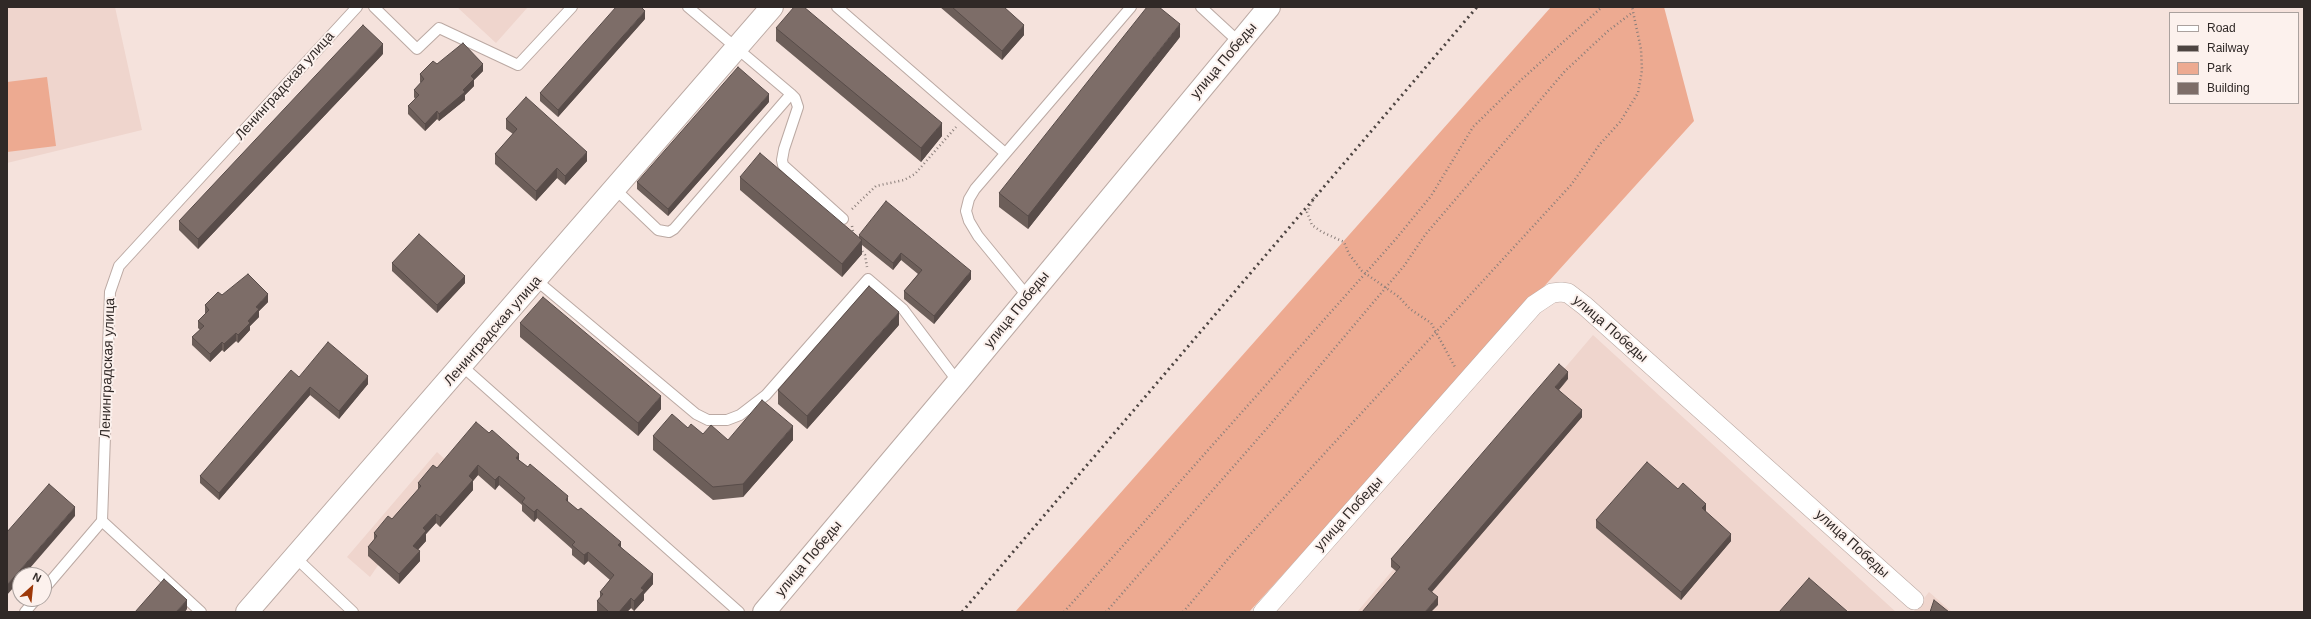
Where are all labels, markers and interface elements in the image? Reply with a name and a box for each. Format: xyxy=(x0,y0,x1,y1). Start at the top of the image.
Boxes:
legend xyxy=(2169,12,2299,104)
street label: улица Победы xyxy=(1187,20,1261,102)
text: Road xyxy=(2207,21,2236,35)
street label: Ленинградская улица xyxy=(232,28,338,144)
text: Railway xyxy=(2207,41,2249,55)
text: Park xyxy=(2207,61,2232,75)
text: Building xyxy=(2207,81,2250,95)
street label: улица Победы xyxy=(981,268,1053,352)
street label: Ленинградская улица xyxy=(441,273,545,389)
street label: улица Победы xyxy=(1569,292,1651,366)
street label: Ленинградская улица xyxy=(97,298,119,438)
street label: улица Победы xyxy=(1311,474,1387,554)
street label: улица Победы xyxy=(1812,506,1892,582)
street label: улица Победы xyxy=(772,518,846,600)
north arrow xyxy=(12,567,52,607)
text: N xyxy=(31,570,43,584)

